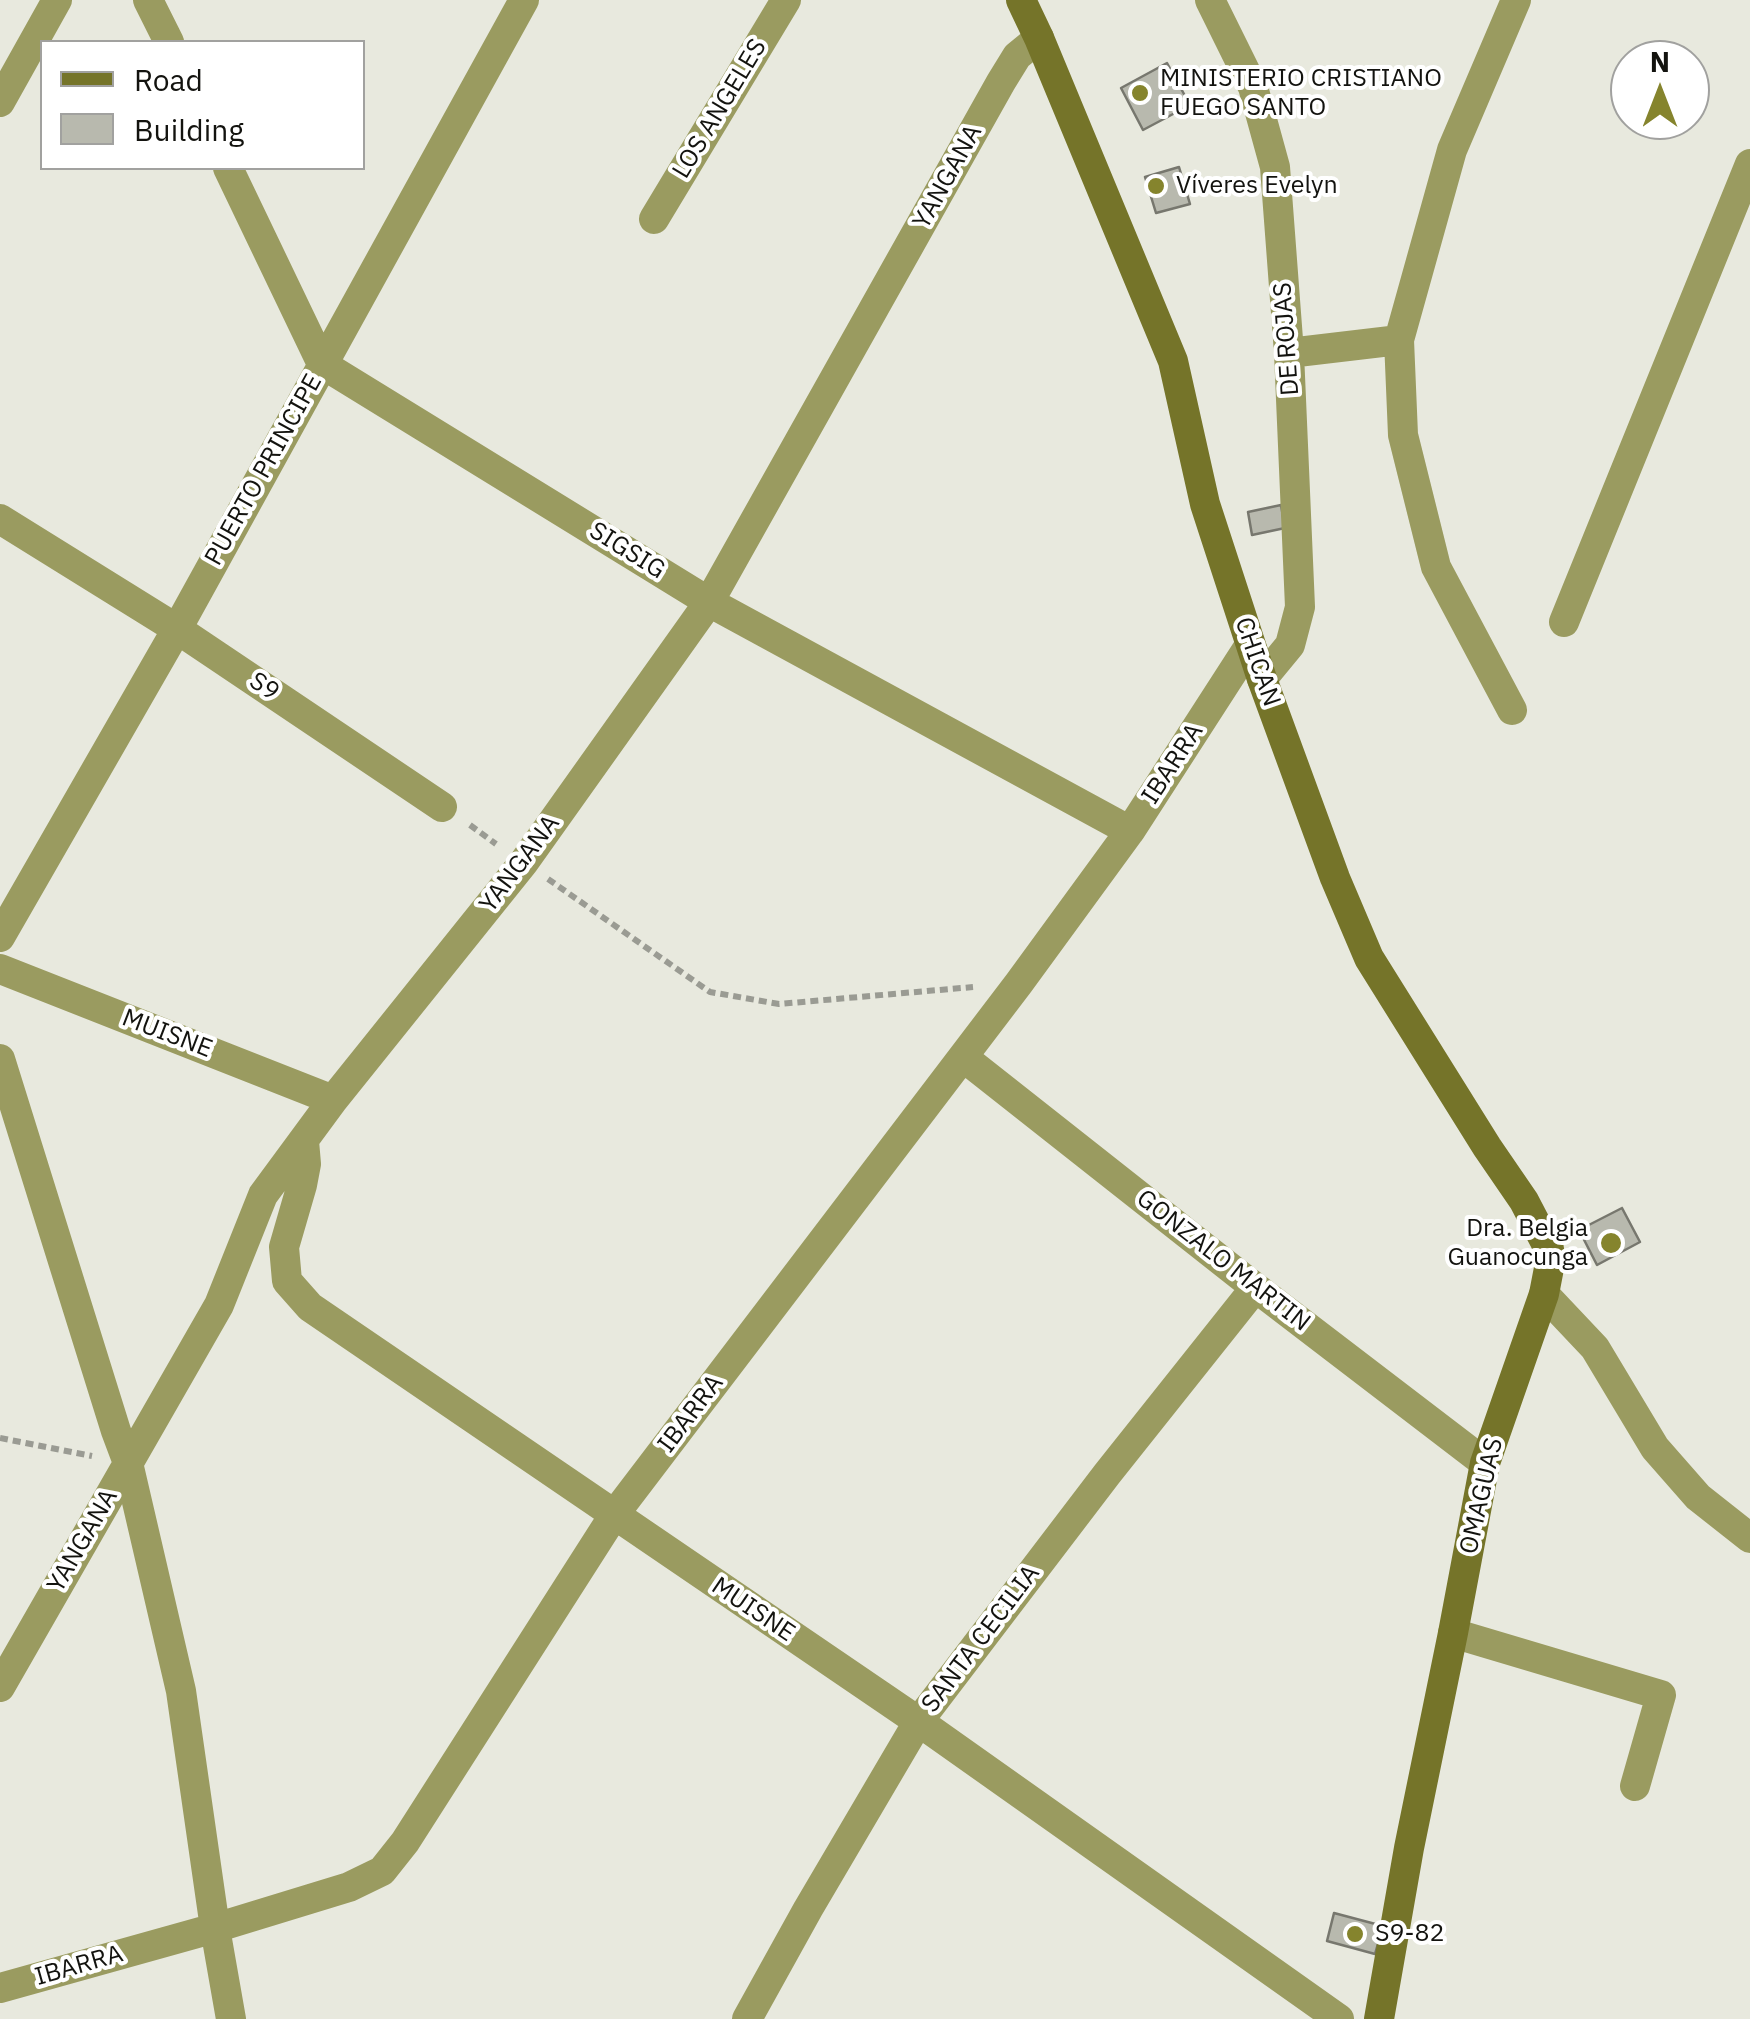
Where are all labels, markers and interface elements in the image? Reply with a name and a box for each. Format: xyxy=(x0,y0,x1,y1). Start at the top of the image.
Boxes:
street label: LOS ANGELES xyxy=(667,34,773,184)
legend xyxy=(40,40,365,170)
north arrow xyxy=(1610,40,1710,140)
text: N xyxy=(1650,43,1670,80)
text: Road xyxy=(134,60,203,99)
place label: MINISTERIO CRISTIANO FUEGO SANTO xyxy=(1160,64,1442,123)
marker: MINISTERIO CRISTIANO FUEGO SANTO xyxy=(1129,82,1151,104)
text: Building xyxy=(134,110,244,149)
street label: YANGANA xyxy=(907,120,989,234)
place label: Víveres Evelyn xyxy=(1176,171,1338,201)
marker: Víveres Evelyn xyxy=(1145,175,1167,197)
street label: DE ROJAS xyxy=(1268,281,1306,397)
street label: PUERTO PRINCIPE xyxy=(199,369,329,571)
street label: SIGSIG xyxy=(584,516,670,586)
street label: CHICAN xyxy=(1228,613,1286,711)
street label: S9 xyxy=(243,666,285,708)
street label: IBARRA xyxy=(1136,718,1210,810)
street label: YANGANA xyxy=(474,809,566,919)
street label: MUISNE xyxy=(118,1003,216,1065)
street label: GONZALO MARTIN xyxy=(1130,1184,1316,1338)
place label: Dra. Belgia Guanocunga xyxy=(1447,1214,1588,1273)
marker: Dra. Belgia Guanocunga xyxy=(1598,1230,1624,1256)
street label: IBARRA xyxy=(652,1369,730,1459)
street label: OMAGUAS xyxy=(1454,1435,1510,1557)
street label: YANGANA xyxy=(41,1484,125,1598)
street label: SANTA CECILIA xyxy=(916,1559,1046,1719)
street label: MUISNE xyxy=(706,1571,800,1649)
place label: S9-82 xyxy=(1375,1919,1444,1949)
marker: S9-82 xyxy=(1344,1923,1366,1945)
street label: IBARRA xyxy=(32,1939,126,1993)

